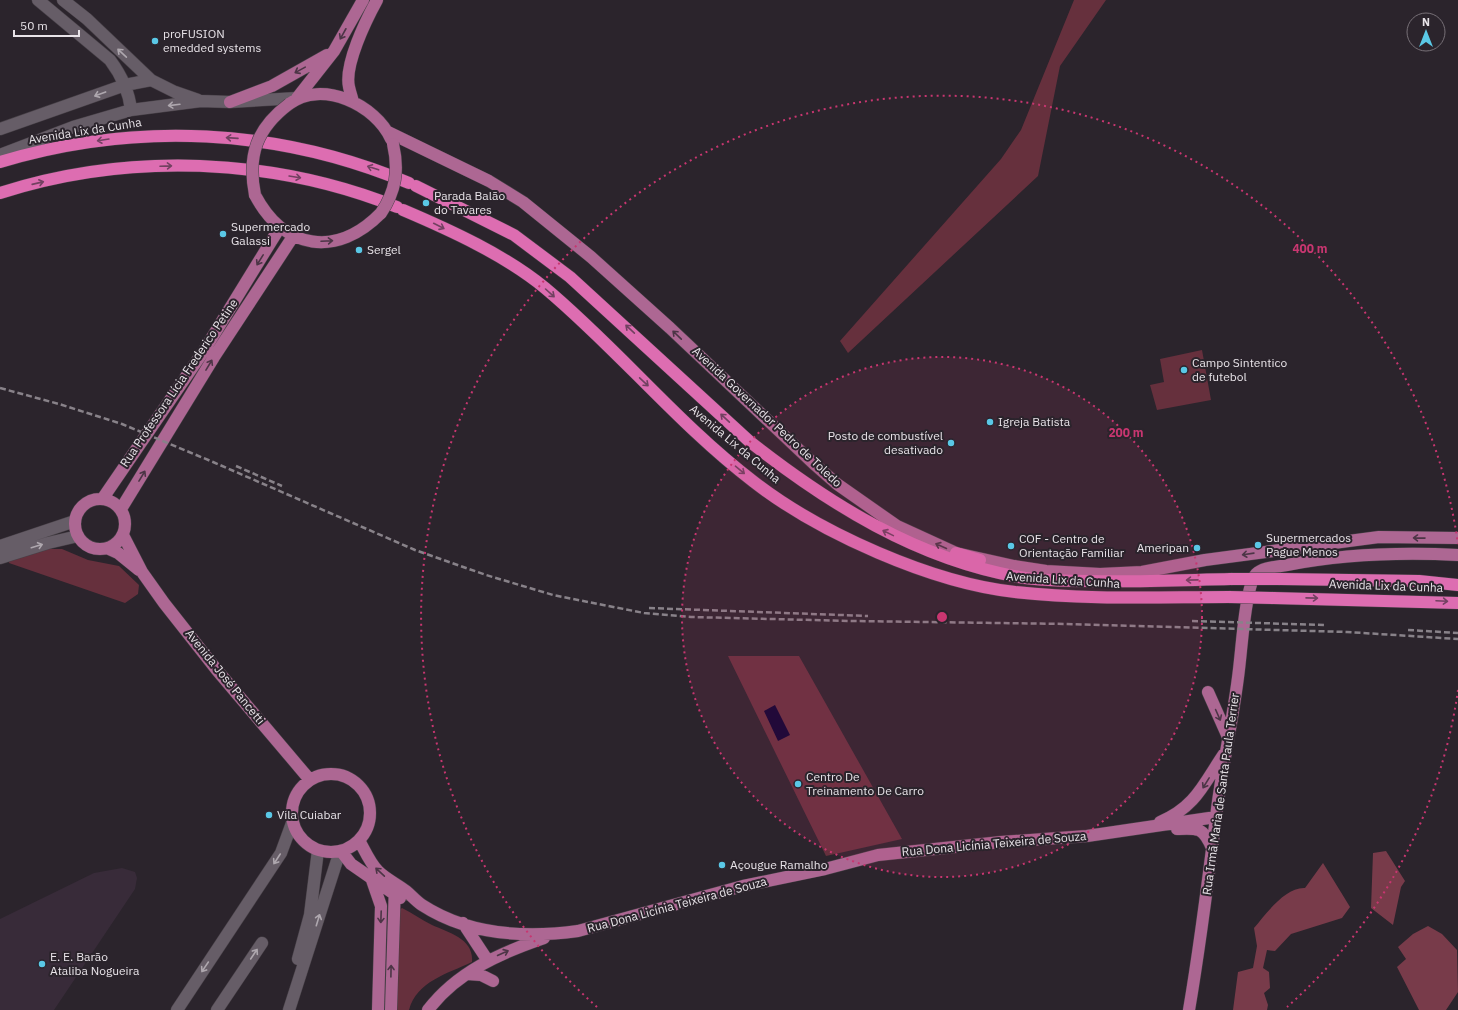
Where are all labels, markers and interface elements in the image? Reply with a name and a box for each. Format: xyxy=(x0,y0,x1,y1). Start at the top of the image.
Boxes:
scale bar xyxy=(14,12,79,38)
north arrow xyxy=(1406,12,1446,52)
text: N xyxy=(1422,15,1430,29)
text: 50 m xyxy=(20,18,48,33)
place label: proFUSION emedded systems xyxy=(163,26,262,55)
one-way arrow xyxy=(339,28,347,40)
marker: proFUSION emedded systems xyxy=(150,36,160,46)
one-way arrow xyxy=(117,48,127,58)
one-way arrow xyxy=(294,67,306,75)
one-way arrow xyxy=(94,91,106,99)
one-way arrow xyxy=(168,101,181,109)
street label: Avenida Lix da Cunha xyxy=(27,114,143,147)
one-way arrow xyxy=(226,135,239,142)
one-way arrow xyxy=(97,136,110,144)
one-way arrow xyxy=(159,162,172,170)
one-way arrow xyxy=(367,164,379,172)
one-way arrow xyxy=(288,173,301,181)
one-way arrow xyxy=(31,178,44,186)
place label: Parada Balão do Tavares xyxy=(434,188,505,217)
marker: Parada Balão do Tavares xyxy=(421,198,431,208)
place label: Supermercado Galassi xyxy=(231,219,311,248)
one-way arrow xyxy=(433,223,445,230)
marker: Supermercado Galassi xyxy=(218,229,228,239)
one-way arrow xyxy=(320,237,333,245)
text: 400 m xyxy=(1292,241,1328,256)
place label: Sergel xyxy=(367,242,401,257)
marker: Sergel xyxy=(354,245,364,255)
one-way arrow xyxy=(255,254,263,266)
one-way arrow xyxy=(545,288,555,298)
street label: Rua Professora Lícia Frederico Petine xyxy=(117,295,241,470)
one-way arrow xyxy=(625,325,635,334)
one-way arrow xyxy=(673,331,683,340)
street label: Avenida Governador Pedro de Toledo xyxy=(689,343,845,490)
place label: Campo Sintentico de futebol xyxy=(1192,355,1287,384)
one-way arrow xyxy=(206,359,214,371)
marker: Campo Sintentico de futebol xyxy=(1179,365,1189,375)
one-way arrow xyxy=(639,378,649,387)
street label: Avenida Lix da Cunha xyxy=(687,401,784,486)
one-way arrow xyxy=(720,413,730,423)
place label: Igreja Batista xyxy=(998,414,1071,429)
marker: Igreja Batista xyxy=(985,417,995,427)
text: 200 m xyxy=(1108,425,1144,440)
place label: Posto de combustível desativado xyxy=(828,428,943,457)
marker: Posto de combustível desativado xyxy=(946,438,956,448)
one-way arrow xyxy=(735,466,745,475)
one-way arrow xyxy=(138,470,146,482)
one-way arrow xyxy=(882,529,894,536)
place label: Supermercados Pague Menos xyxy=(1266,530,1351,559)
place label: COF - Centro de Orientação Familiar xyxy=(1019,531,1125,560)
one-way arrow xyxy=(1413,534,1426,541)
place label: Ameripan xyxy=(1137,540,1189,555)
marker: Supermercados Pague Menos xyxy=(1253,540,1263,550)
marker: COF - Centro de Orientação Familiar xyxy=(1006,541,1016,551)
one-way arrow xyxy=(30,542,43,549)
one-way arrow xyxy=(936,542,948,549)
marker: Ameripan xyxy=(1192,543,1202,553)
one-way arrow xyxy=(1242,550,1255,558)
street label: Avenida Lix da Cunha xyxy=(1005,568,1121,591)
one-way arrow xyxy=(1186,576,1199,584)
street label: Avenida Lix da Cunha xyxy=(1329,576,1444,595)
one-way arrow xyxy=(1305,594,1318,602)
one-way arrow xyxy=(1435,598,1448,605)
centre of rings xyxy=(935,610,949,624)
street label: Avenida José Pancetti xyxy=(182,626,268,727)
street label: Rua Irmã Maria de Santa Paula Terrier xyxy=(1199,691,1242,896)
one-way arrow xyxy=(1215,708,1222,720)
place label: Centro De Treinamento De Carro xyxy=(806,769,924,798)
one-way arrow xyxy=(1202,777,1211,788)
marker: Centro De Treinamento De Carro xyxy=(793,779,803,789)
place label: Vila Cuiabar xyxy=(277,807,342,822)
marker: Vila Cuiabar xyxy=(264,810,274,820)
street label: Rua Dona Licínia Teixeira de Souza xyxy=(901,828,1088,859)
one-way arrow xyxy=(273,853,281,865)
place label: Açougue Ramalho xyxy=(730,857,828,872)
marker: Açougue Ramalho xyxy=(717,860,727,870)
one-way arrow xyxy=(375,867,385,877)
street label: Rua Dona Licínia Teixeira de Souza xyxy=(585,873,769,936)
one-way arrow xyxy=(377,910,385,923)
one-way arrow xyxy=(315,913,322,926)
place label: E. E. Barão Ataliba Nogueira xyxy=(50,949,140,978)
one-way arrow xyxy=(250,949,258,960)
one-way arrow xyxy=(496,949,508,956)
marker: E. E. Barão Ataliba Nogueira xyxy=(37,959,47,969)
one-way arrow xyxy=(201,961,209,973)
one-way arrow xyxy=(387,965,395,978)

